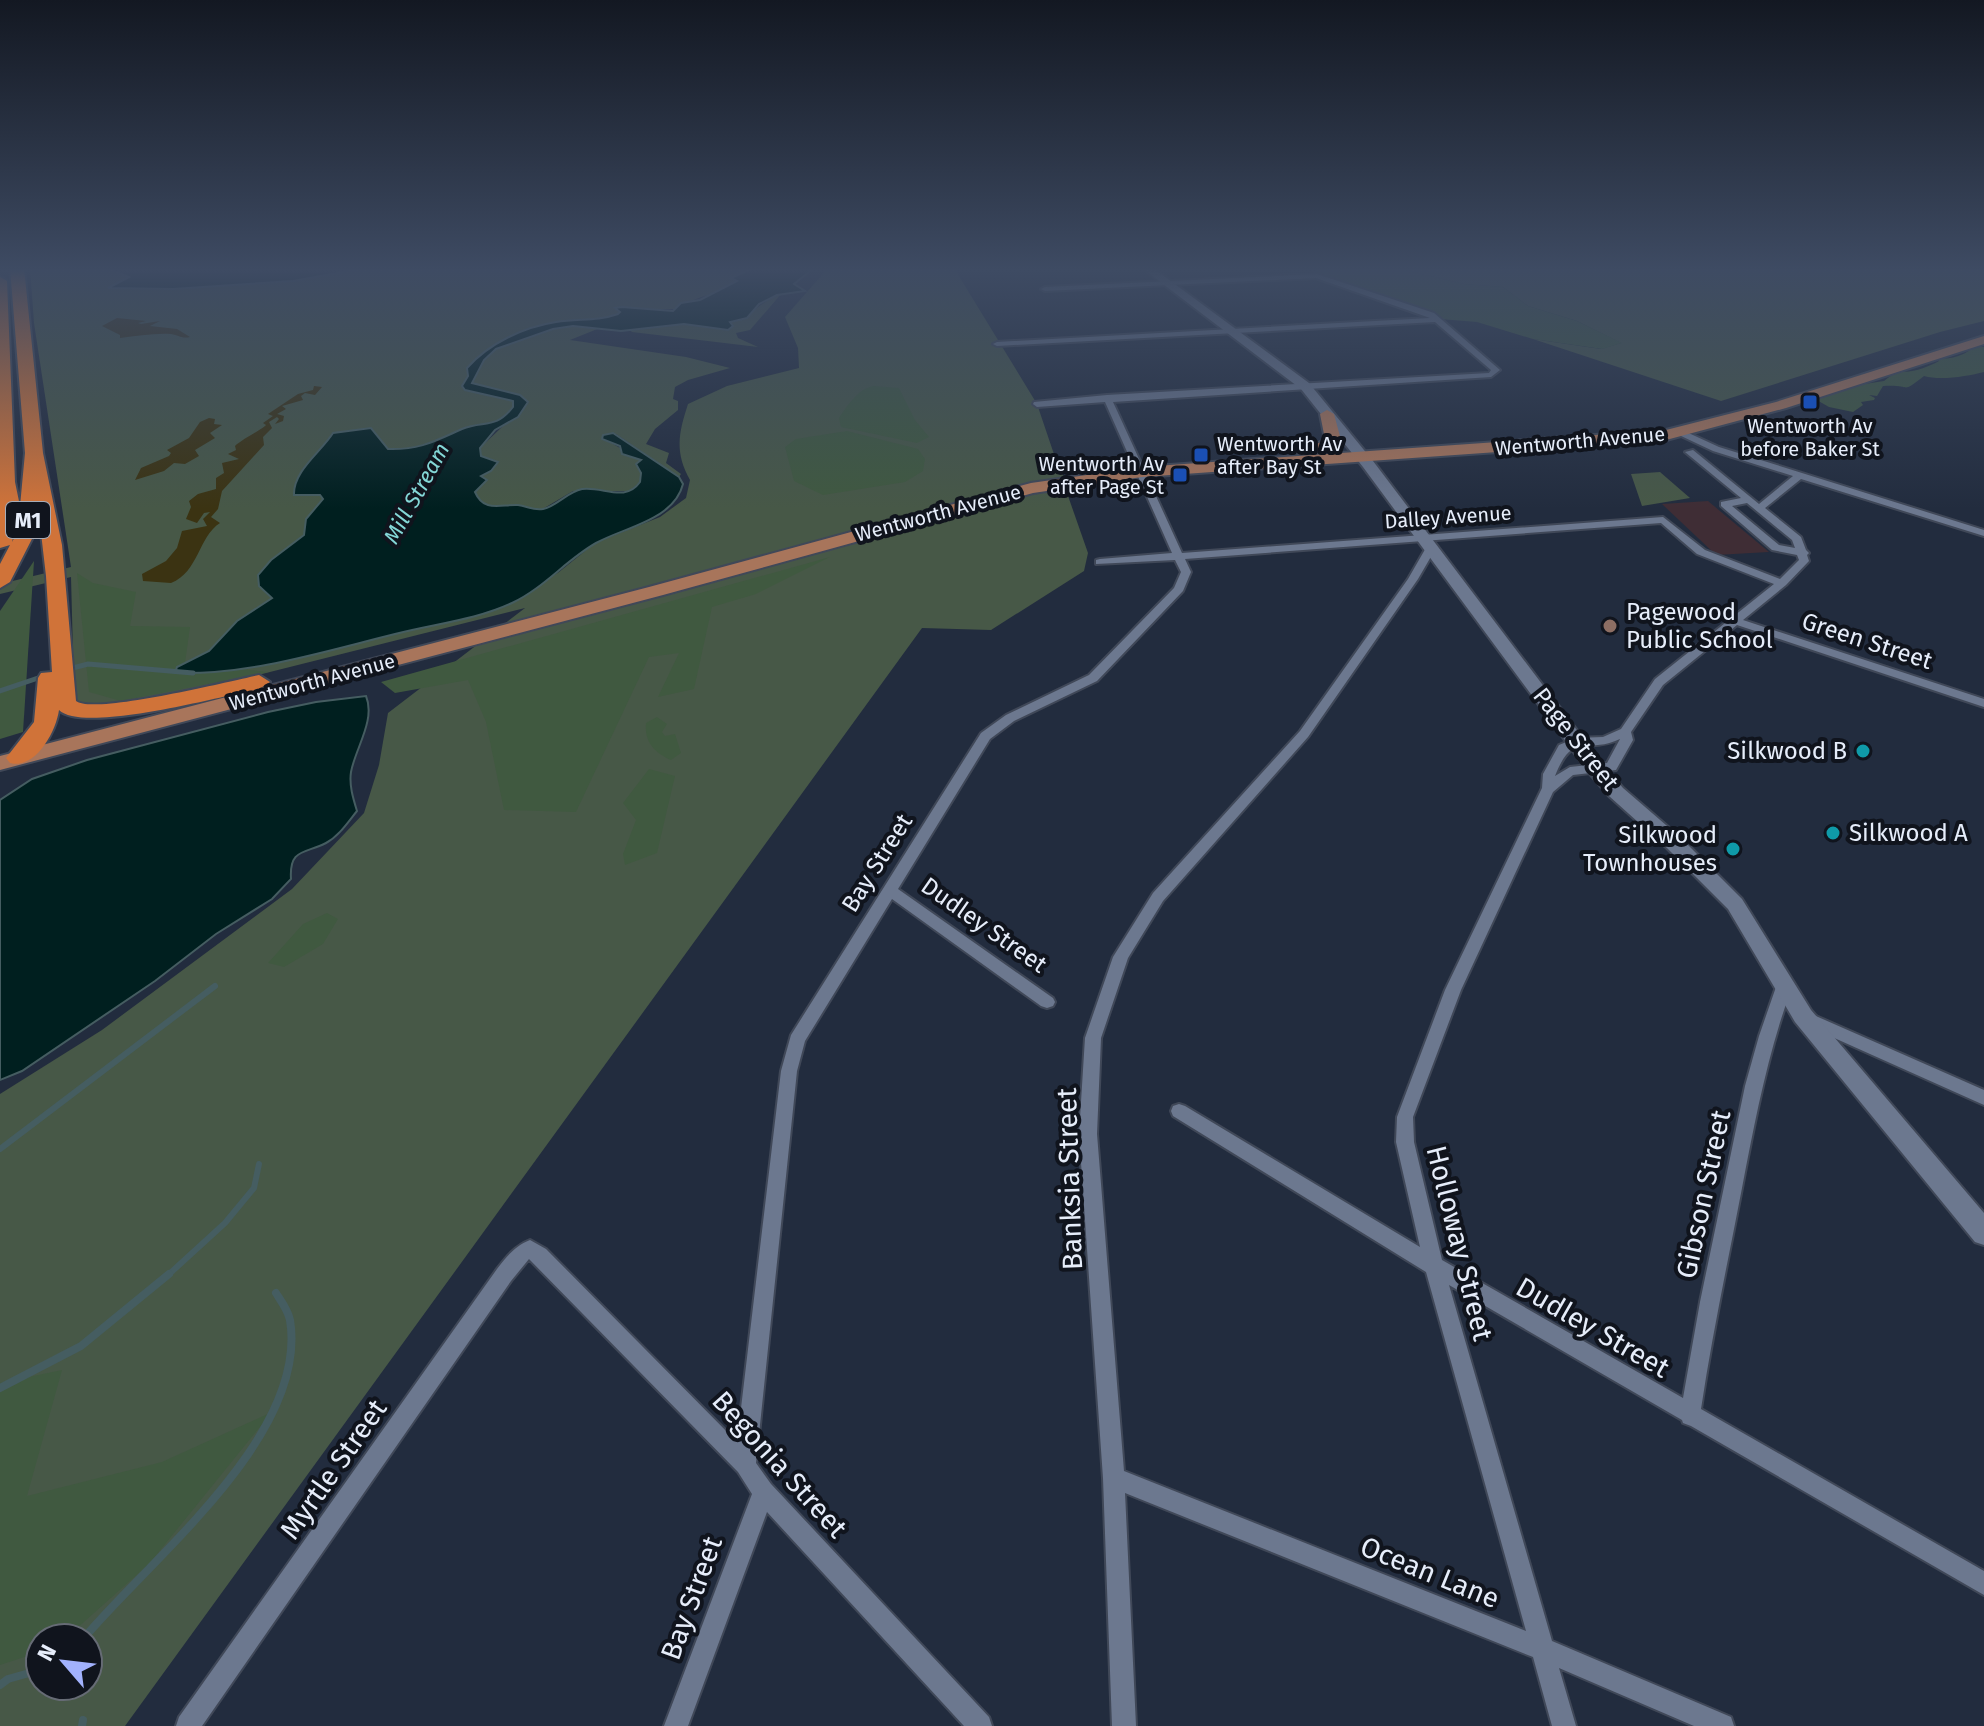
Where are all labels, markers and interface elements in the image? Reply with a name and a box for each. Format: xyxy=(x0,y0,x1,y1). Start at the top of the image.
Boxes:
marker: Wentworth Av before Baker St xyxy=(1801,393,1819,411)
place label: Wentworth Av before Baker St xyxy=(1740,414,1880,461)
street label: Wentworth Avenue xyxy=(1494,422,1666,460)
place label: Wentworth Av after Bay St xyxy=(1217,432,1343,479)
water label: Mill Stream xyxy=(378,438,455,548)
marker: Wentworth Av after Bay St xyxy=(1192,446,1210,464)
place label: Wentworth Av after Page St xyxy=(1039,452,1165,499)
marker: Wentworth Av after Page St xyxy=(1171,466,1189,484)
street label: Wentworth Avenue xyxy=(853,479,1023,547)
street label: Dalley Avenue xyxy=(1384,501,1512,533)
road number: M1 xyxy=(6,502,50,538)
place label: Pagewood Public School xyxy=(1626,598,1773,654)
street label: Green Street xyxy=(1798,607,1936,675)
marker: Pagewood Public School xyxy=(1601,617,1619,635)
street label: Wentworth Avenue xyxy=(227,648,397,716)
street label: Page Street xyxy=(1527,682,1625,796)
place label: Silkwood B xyxy=(1727,737,1847,765)
marker: Silkwood B xyxy=(1854,742,1872,760)
street label: Bay Street xyxy=(836,808,918,917)
place label: Silkwood A xyxy=(1849,819,1968,847)
place label: Silkwood Townhouses xyxy=(1583,821,1717,877)
marker: Silkwood A xyxy=(1824,824,1842,842)
marker: Silkwood Townhouses xyxy=(1724,840,1742,858)
street label: Dudley Street xyxy=(916,871,1052,979)
street label: Banksia Street xyxy=(1050,1086,1089,1271)
street label: Gibson Street xyxy=(1670,1106,1738,1281)
street label: Holloway Street xyxy=(1419,1142,1500,1345)
street label: Dudley Street xyxy=(1510,1270,1676,1385)
street label: Begonia Street xyxy=(705,1384,855,1545)
street label: Myrtle Street xyxy=(273,1392,394,1545)
street label: Ocean Lane xyxy=(1356,1530,1504,1615)
street label: Bay Street xyxy=(654,1531,729,1664)
north arrow xyxy=(24,1622,104,1702)
text: N xyxy=(31,1640,62,1666)

